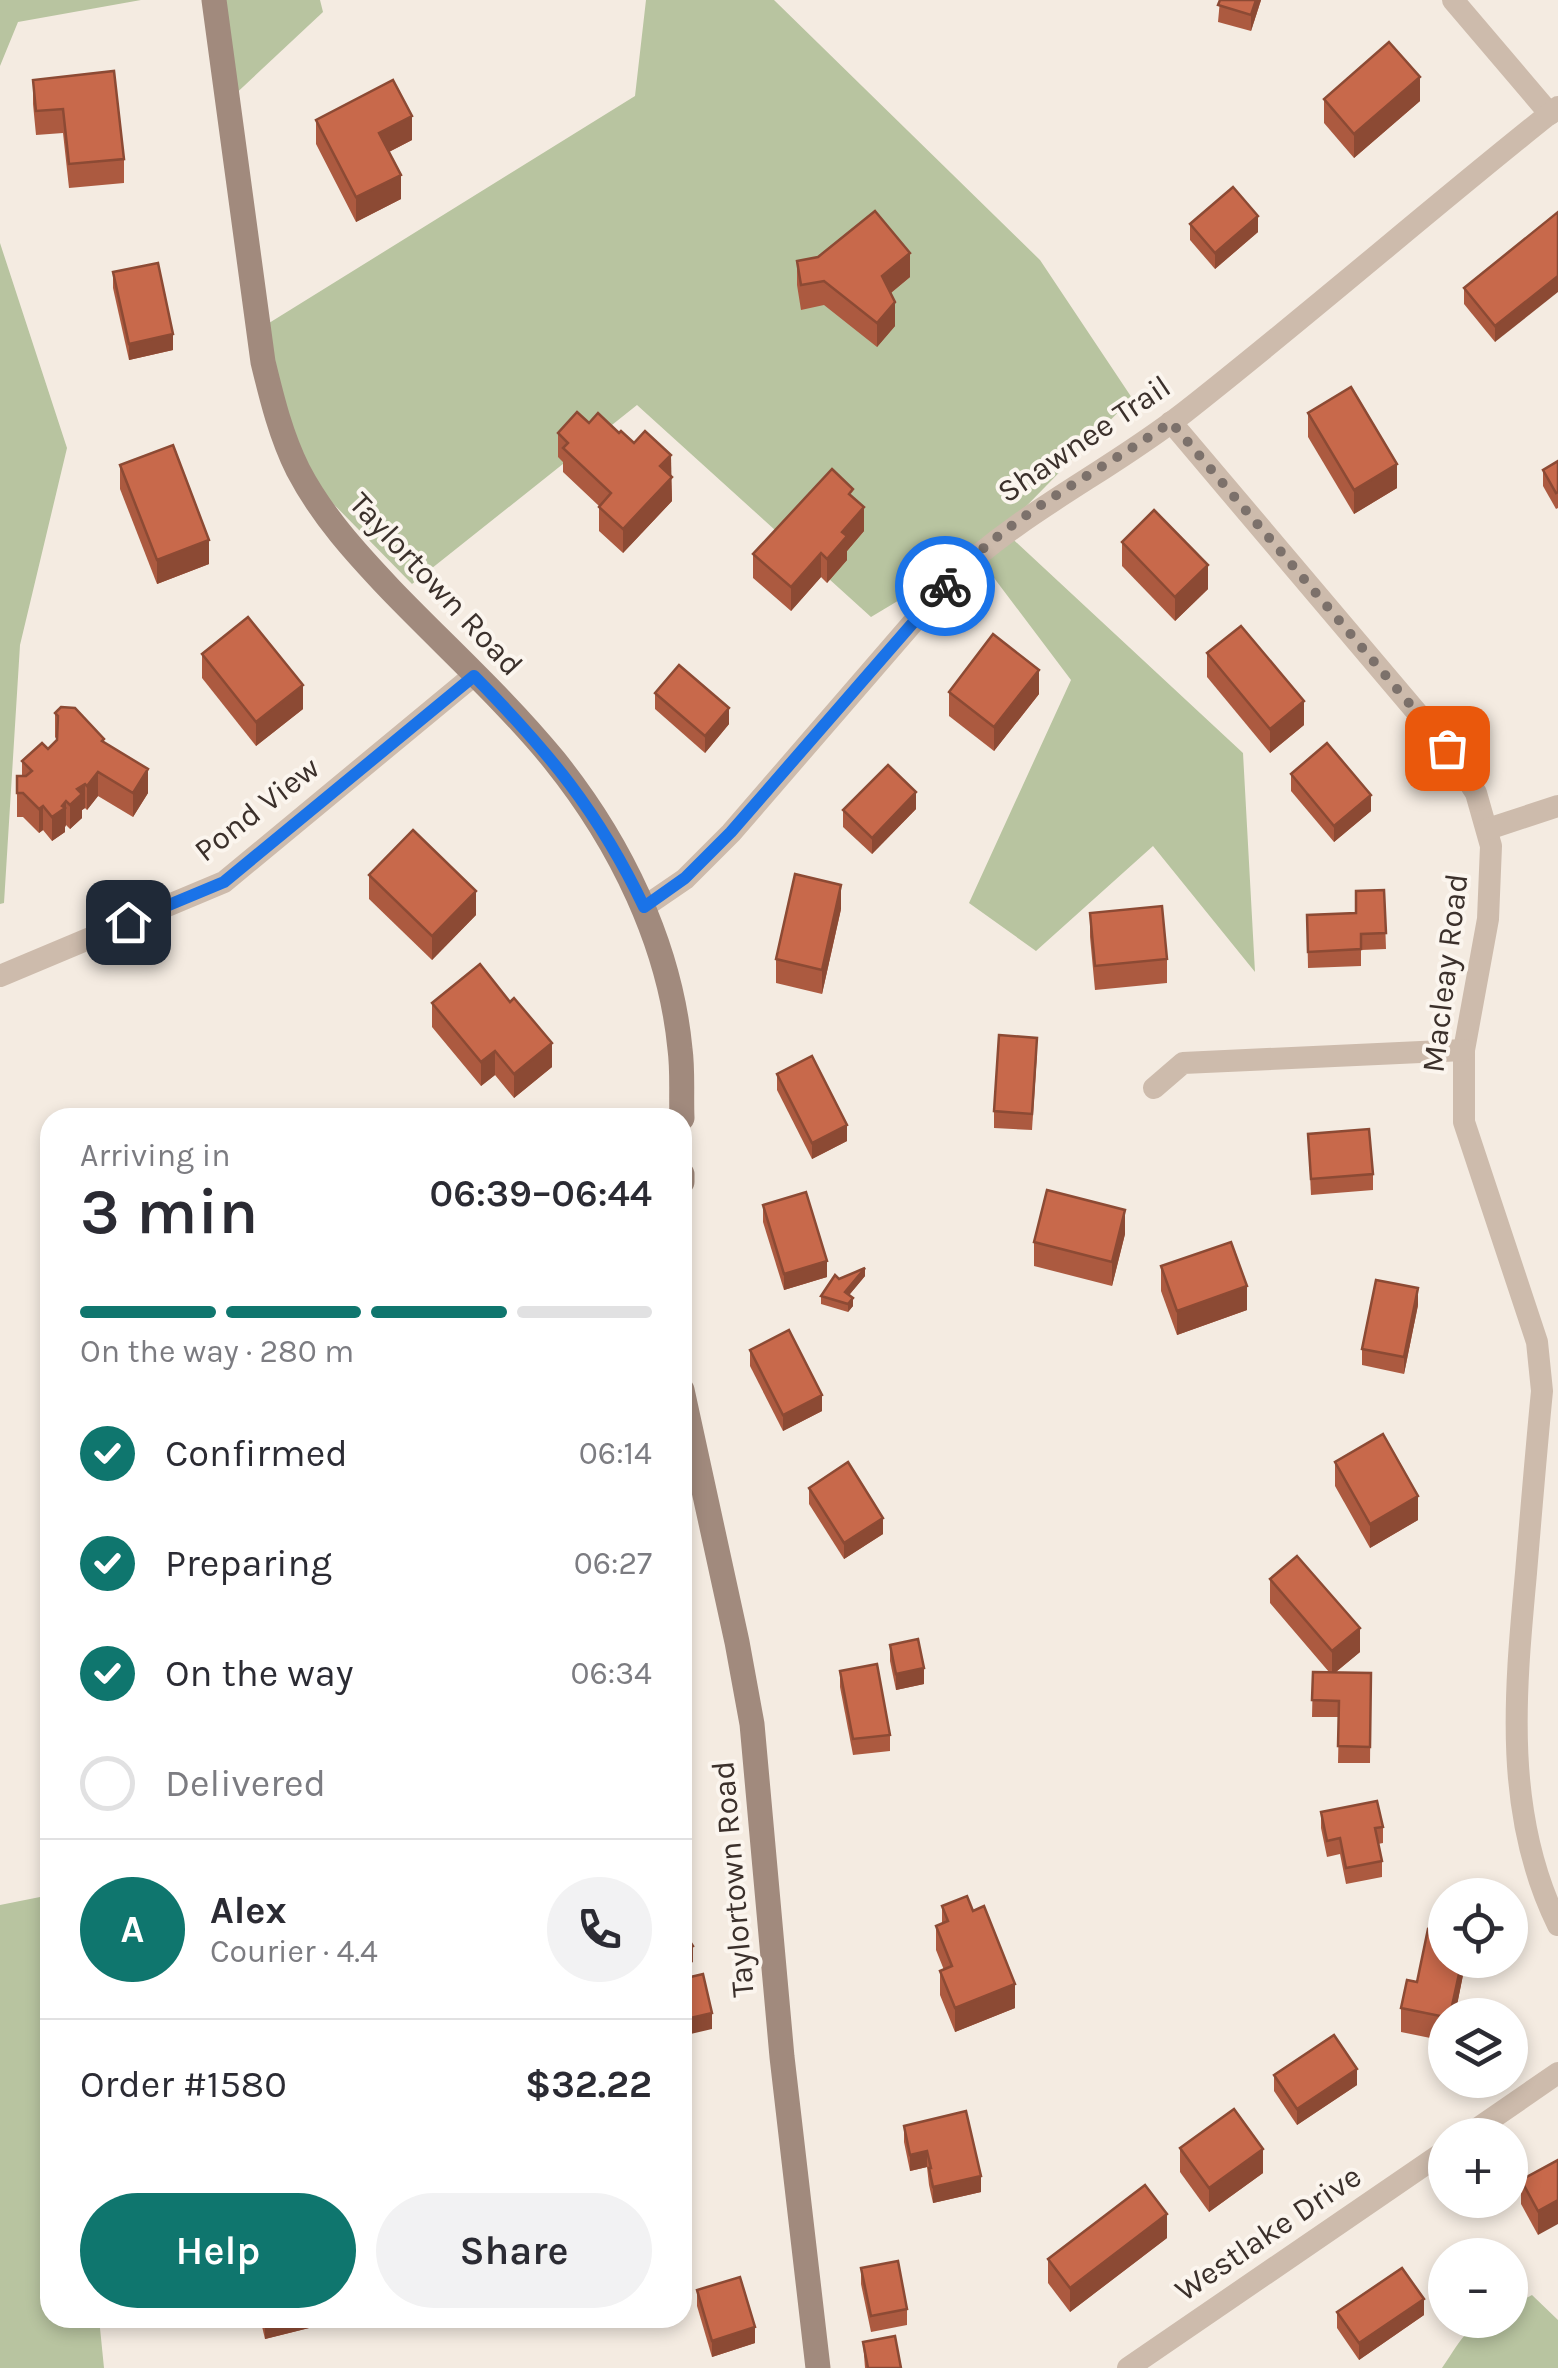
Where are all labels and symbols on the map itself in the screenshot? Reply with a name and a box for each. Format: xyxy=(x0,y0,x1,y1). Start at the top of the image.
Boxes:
street label: Shawnee Trail xyxy=(991,368,1177,510)
street label: Taylortown Road xyxy=(342,485,530,683)
courier xyxy=(895,536,995,636)
pin xyxy=(1405,706,1490,791)
street label: Pond View xyxy=(187,749,327,869)
street label: Macleay Road xyxy=(1414,871,1476,1075)
pin xyxy=(86,880,171,965)
street label: Taylortown Road xyxy=(704,1759,762,1999)
street label: Westlake Drive xyxy=(1168,2157,1368,2309)

